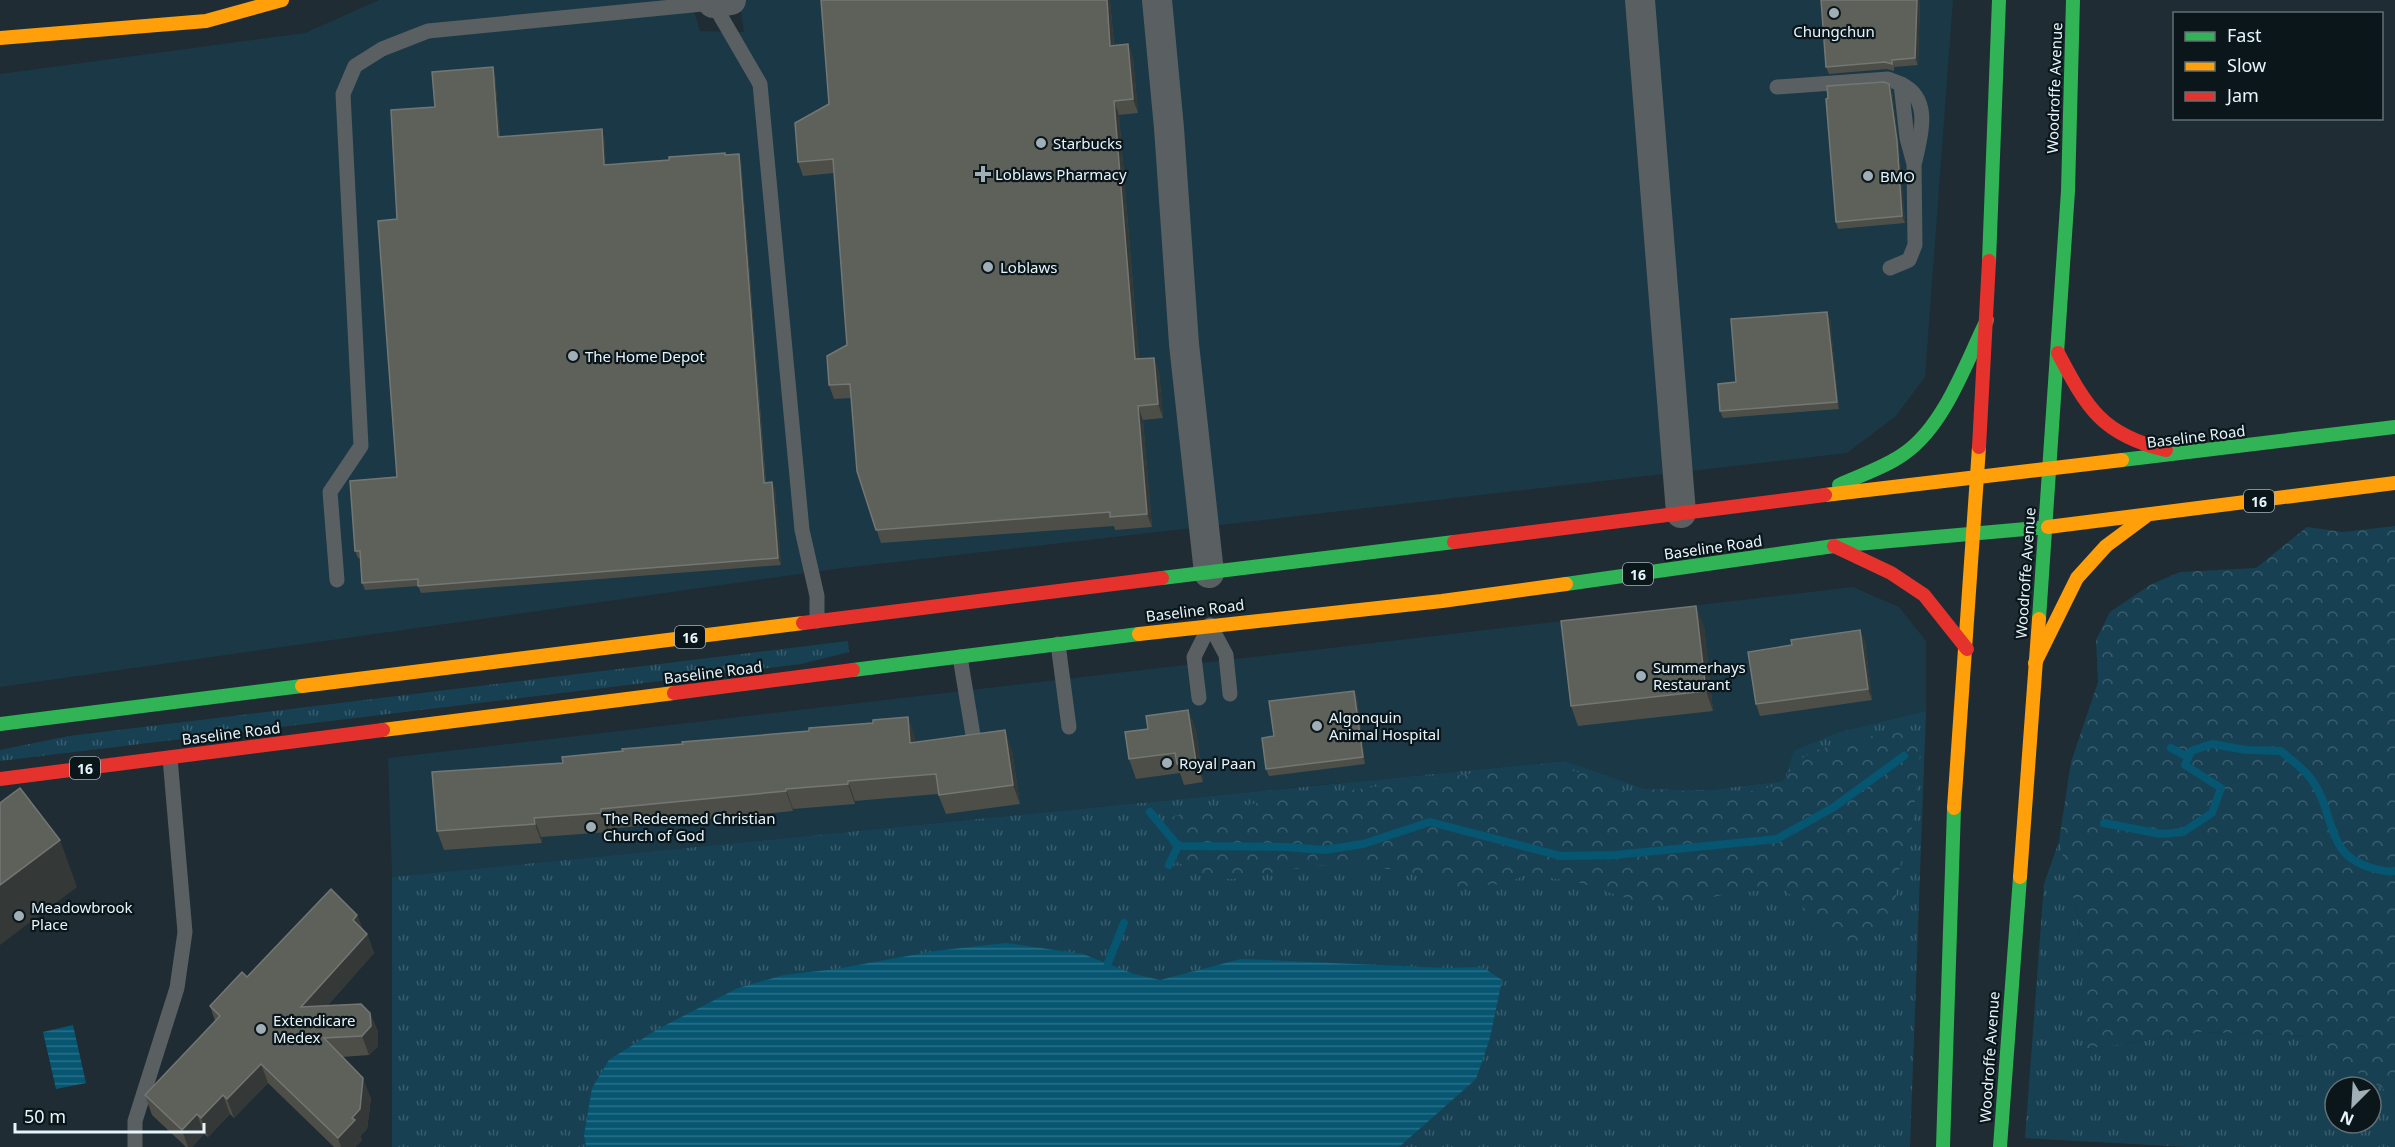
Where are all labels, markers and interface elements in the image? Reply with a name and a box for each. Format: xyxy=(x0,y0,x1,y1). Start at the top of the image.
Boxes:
marker: Chungchun xyxy=(1827,6,1841,20)
legend xyxy=(2173,12,2383,120)
place label: Chungchun xyxy=(1793,21,1875,41)
street label: Woodroffe Avenue xyxy=(2042,22,2066,154)
text: Fast xyxy=(2227,23,2262,47)
text: Slow xyxy=(2227,53,2266,77)
text: Jam xyxy=(2225,83,2259,107)
place label: Starbucks xyxy=(1053,133,1122,153)
marker: Starbucks xyxy=(1034,136,1048,150)
place label: Loblaws Pharmacy xyxy=(995,164,1127,184)
place label: BMO xyxy=(1880,166,1915,186)
marker: Loblaws Pharmacy xyxy=(976,167,990,181)
marker: BMO xyxy=(1861,169,1875,183)
place label: Loblaws xyxy=(1000,257,1057,277)
marker: Loblaws xyxy=(981,260,995,274)
place label: The Home Depot xyxy=(585,346,705,366)
marker: The Home Depot xyxy=(566,349,580,363)
street label: Baseline Road xyxy=(2146,420,2246,452)
road number: 16 xyxy=(2244,490,2274,512)
street label: Woodroffe Avenue xyxy=(2010,507,2040,639)
street label: Baseline Road xyxy=(1662,530,1764,564)
road number: 16 xyxy=(1623,563,1653,585)
street label: Baseline Road xyxy=(1145,594,1245,626)
road number: 16 xyxy=(675,626,705,648)
street label: Baseline Road xyxy=(663,656,763,688)
place label: Summerhays Restaurant xyxy=(1653,657,1746,694)
marker: Summerhays Restaurant xyxy=(1634,669,1648,683)
place label: Algonquin Animal Hospital xyxy=(1329,707,1440,744)
street label: Baseline Road xyxy=(181,717,281,749)
marker: Algonquin Animal Hospital xyxy=(1310,719,1324,733)
place label: Royal Paan xyxy=(1179,753,1256,773)
marker: Royal Paan xyxy=(1160,756,1174,770)
road number: 16 xyxy=(70,757,100,779)
place label: The Redeemed Christian Church of God xyxy=(603,808,776,845)
marker: The Redeemed Christian Church of God xyxy=(584,820,598,834)
place label: Meadowbrook Place xyxy=(31,897,133,934)
marker: Meadowbrook Place xyxy=(12,909,26,923)
street label: Woodroffe Avenue xyxy=(1974,991,2004,1123)
place label: Extendicare Medex xyxy=(273,1010,356,1047)
marker: Extendicare Medex xyxy=(254,1022,268,1036)
north arrow xyxy=(2323,1075,2383,1135)
scale bar xyxy=(15,1096,204,1134)
text: 50 m xyxy=(24,1104,66,1128)
text: N xyxy=(2336,1106,2357,1131)

